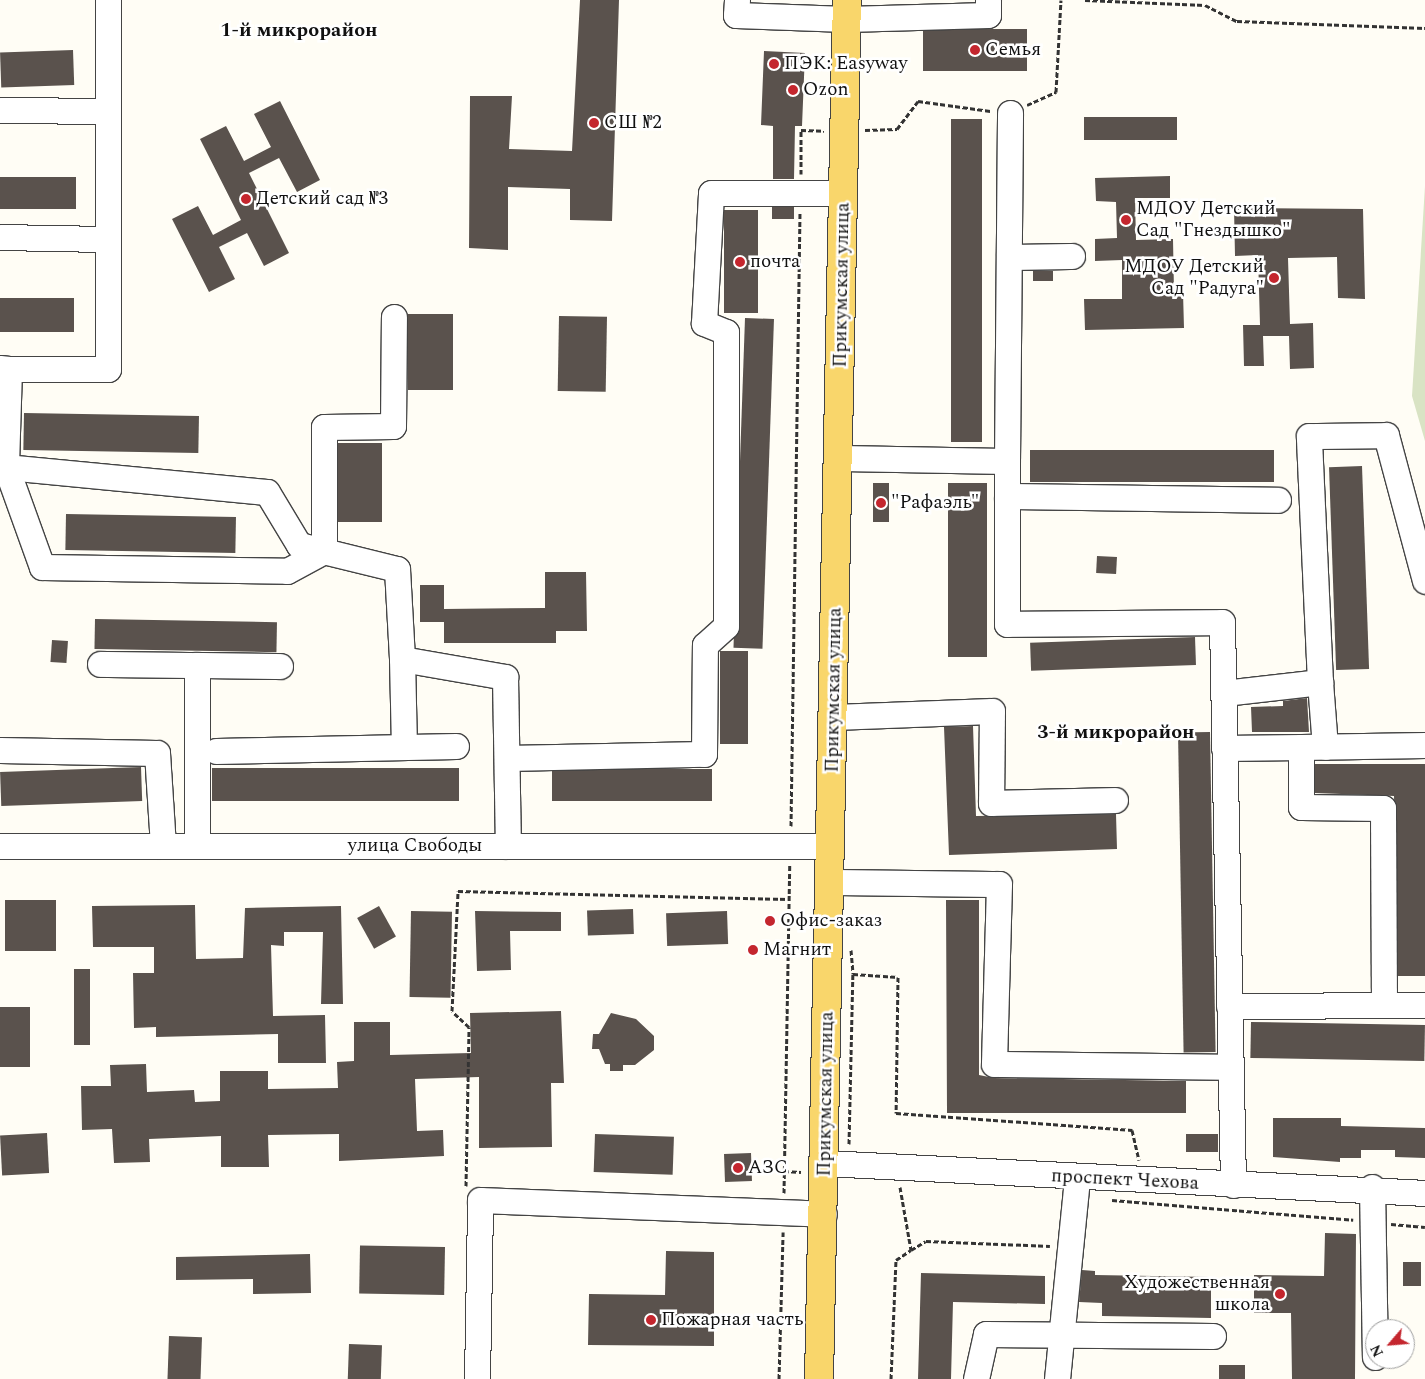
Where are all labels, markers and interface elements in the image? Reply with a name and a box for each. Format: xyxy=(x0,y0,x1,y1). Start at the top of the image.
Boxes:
district label: 1-й микрорайон xyxy=(220,18,378,42)
place label: Семья xyxy=(985,39,1041,61)
marker: Семья xyxy=(969,44,981,56)
place label: ПЭК: Easyway xyxy=(784,53,908,75)
marker: ПЭК: Easyway xyxy=(768,58,780,70)
place label: Ozon xyxy=(803,79,849,101)
marker: Ozon xyxy=(787,84,799,96)
place label: СШ №2 xyxy=(604,112,662,134)
marker: СШ №2 xyxy=(588,117,600,129)
place label: Детский сад №3 xyxy=(256,188,388,210)
marker: Детский сад №3 xyxy=(240,193,252,205)
place label: МДОУ Детский Сад "Гнездышко" xyxy=(1136,198,1291,242)
street label: Прикумская улица xyxy=(829,202,855,368)
marker: МДОУ Детский Сад "Гнездышко" xyxy=(1120,214,1132,226)
place label: почта xyxy=(750,251,800,273)
marker: почта xyxy=(734,256,746,268)
place label: МДОУ Детский Сад "Радуга" xyxy=(1124,256,1264,300)
marker: МДОУ Детский Сад "Радуга" xyxy=(1268,272,1280,284)
place label: "Рафаэль" xyxy=(891,492,979,514)
marker: "Рафаэль" xyxy=(875,497,887,509)
street label: Прикумская улица xyxy=(821,607,847,773)
district label: 3-й микрорайон xyxy=(1037,720,1195,744)
street label: улица Свободы xyxy=(348,835,482,857)
place label: Офис-заказ xyxy=(780,910,882,932)
marker: Офис-заказ xyxy=(764,915,776,927)
place label: Магнит xyxy=(763,939,831,961)
marker: Магнит xyxy=(747,944,759,956)
street label: Прикумская улица xyxy=(813,1011,839,1177)
place label: АЗС xyxy=(748,1157,788,1179)
marker: АЗС xyxy=(732,1162,744,1174)
street label: проспект Чехова xyxy=(1050,1165,1200,1195)
place label: Художественная школа xyxy=(1124,1272,1270,1316)
marker: Художественная школа xyxy=(1274,1288,1286,1300)
place label: Пожарная часть xyxy=(661,1309,803,1331)
marker: Пожарная часть xyxy=(645,1314,657,1326)
north arrow xyxy=(1365,1319,1415,1369)
text: N xyxy=(1365,1341,1389,1360)

